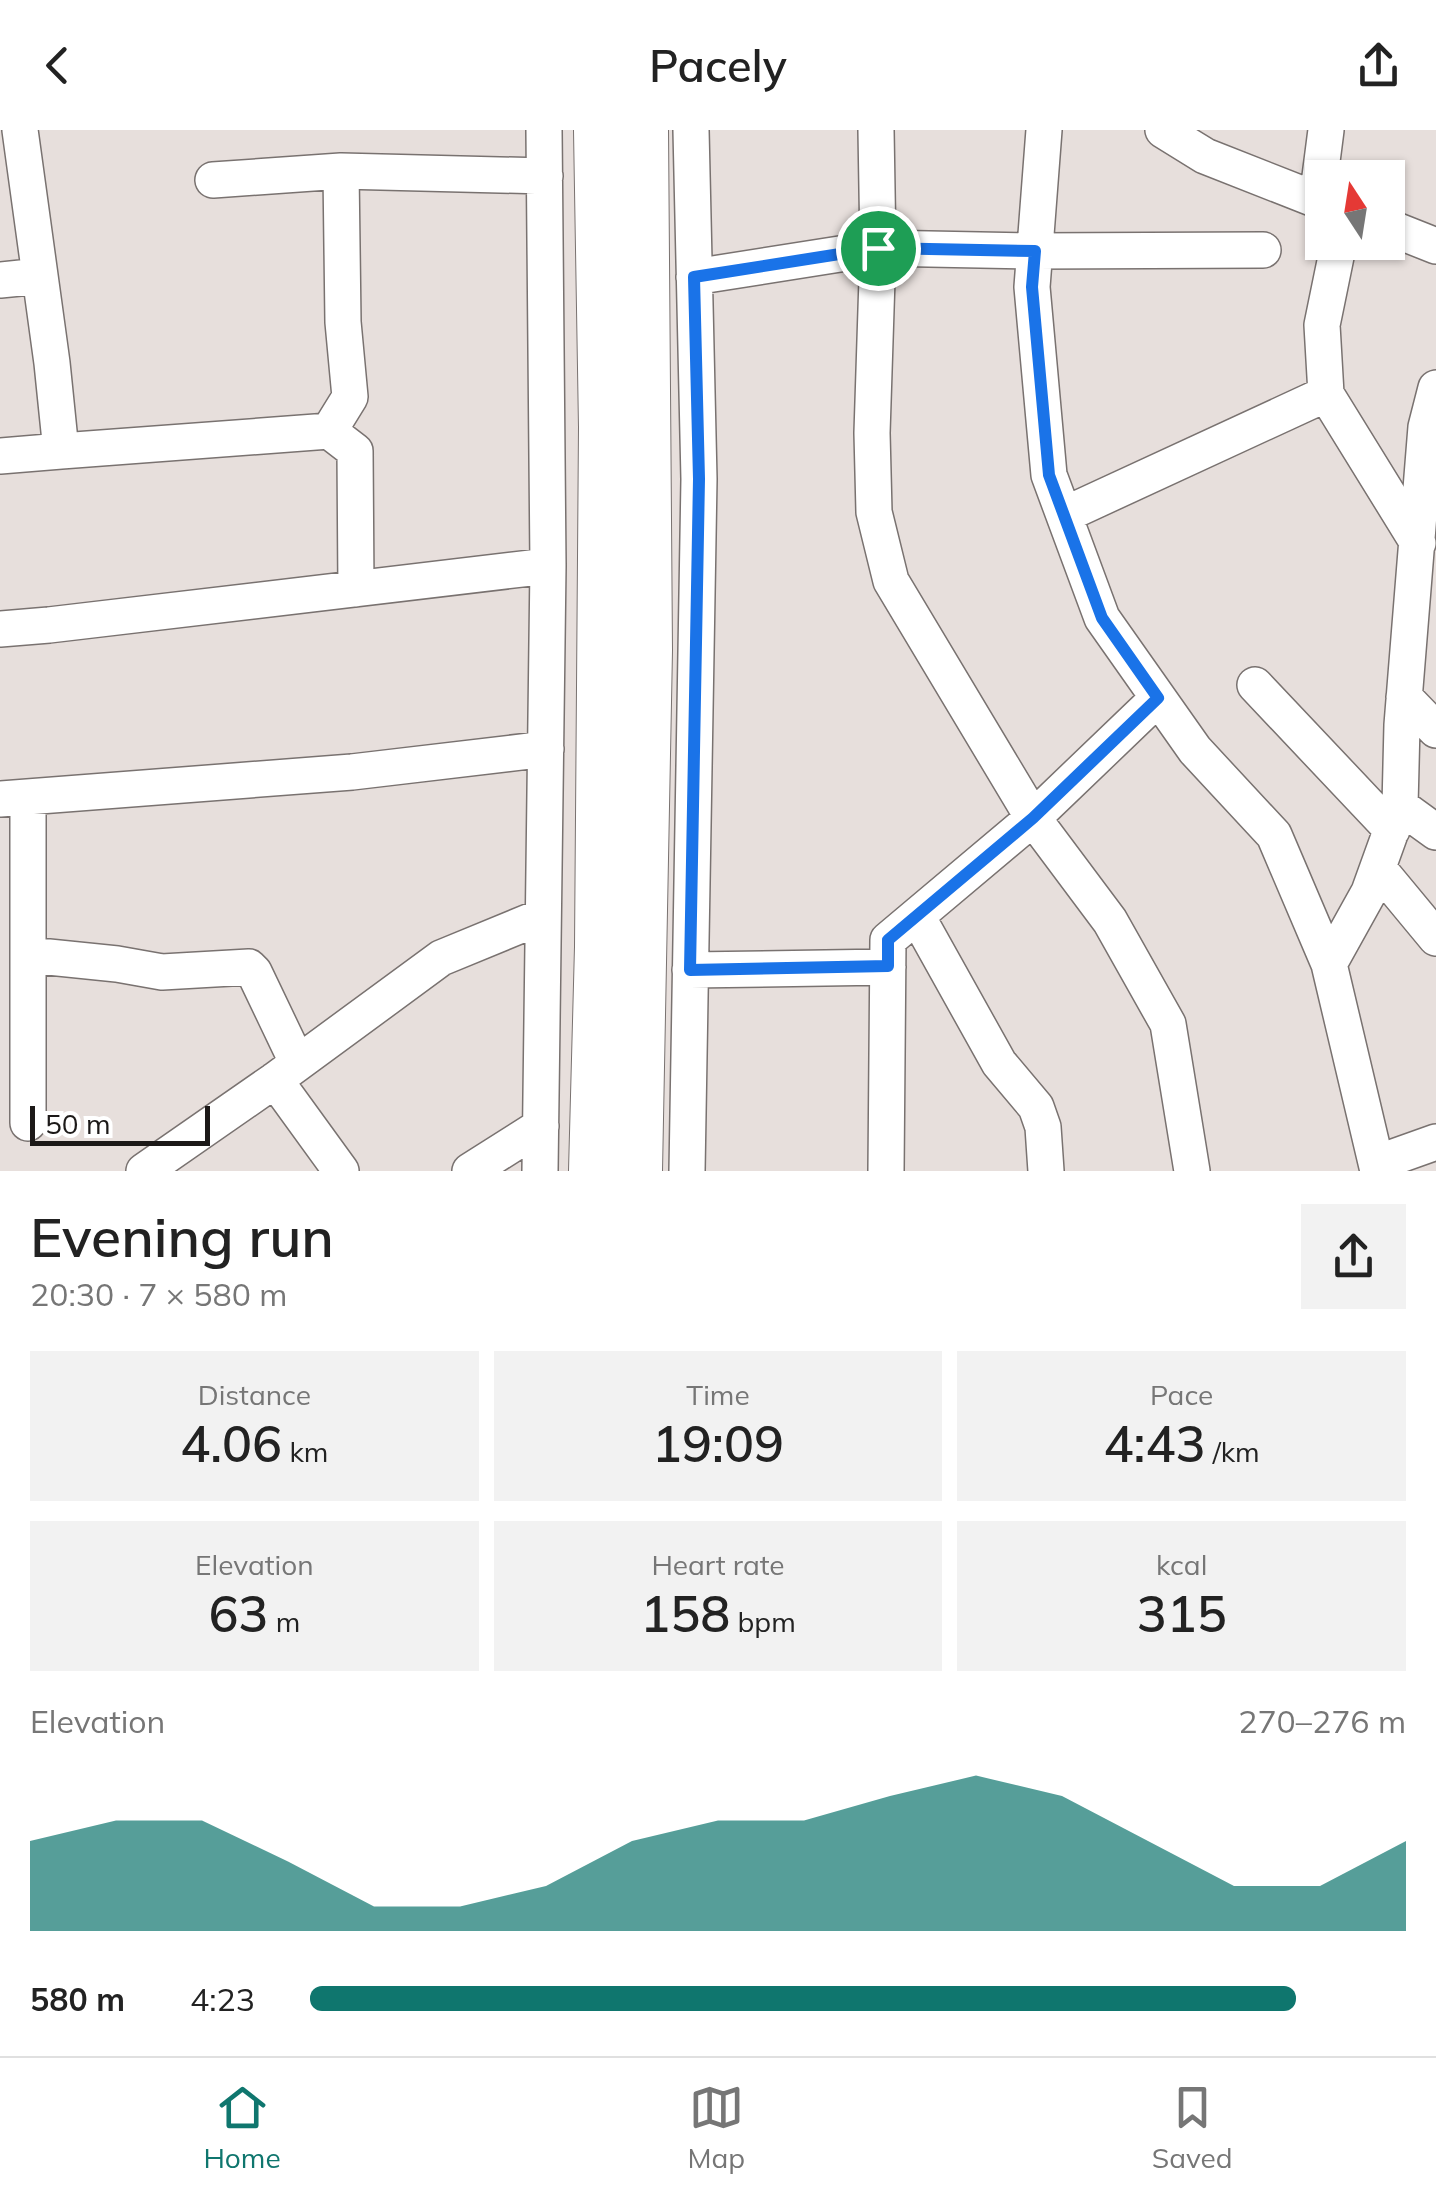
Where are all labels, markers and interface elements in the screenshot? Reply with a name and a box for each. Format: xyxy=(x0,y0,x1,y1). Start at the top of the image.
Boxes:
text: Pacely xyxy=(649,37,787,93)
icon: back xyxy=(30,38,85,93)
icon: share xyxy=(1351,38,1406,93)
north arrow xyxy=(1305,160,1405,260)
map controls xyxy=(1305,160,1405,260)
pin xyxy=(836,206,921,291)
icon: arrive xyxy=(851,221,906,276)
scale bar xyxy=(30,1101,210,1146)
text: 50 m xyxy=(45,1106,111,1141)
text: Evening run xyxy=(30,1202,334,1271)
button: share xyxy=(1301,1204,1406,1309)
text: 20:30 · 7 × 580 m xyxy=(30,1274,287,1314)
text: Distance xyxy=(198,1377,311,1412)
text: Time xyxy=(686,1377,750,1412)
text: Pace xyxy=(1150,1377,1213,1412)
text: 4.06 xyxy=(180,1412,282,1475)
text: 19:09 xyxy=(652,1412,784,1475)
text: 4:43 xyxy=(1104,1412,1205,1475)
text: km xyxy=(282,1434,328,1469)
text: /km xyxy=(1205,1434,1260,1469)
text: Elevation xyxy=(195,1547,314,1582)
text: Heart rate xyxy=(651,1547,785,1582)
text: kcal xyxy=(1156,1547,1207,1582)
text: 63 xyxy=(208,1582,268,1645)
text: 158 xyxy=(640,1582,730,1645)
text: 315 xyxy=(1137,1582,1227,1645)
text: m xyxy=(268,1604,300,1639)
text: bpm xyxy=(730,1604,796,1639)
text: Elevation xyxy=(30,1701,165,1741)
text: 270–276 m xyxy=(1238,1701,1406,1741)
text: 580 m xyxy=(30,1979,125,2019)
text: 4:23 xyxy=(190,1979,255,2019)
tab: Home xyxy=(203,2080,281,2175)
tab: Map xyxy=(687,2080,745,2175)
tab: Saved xyxy=(1152,2080,1233,2175)

